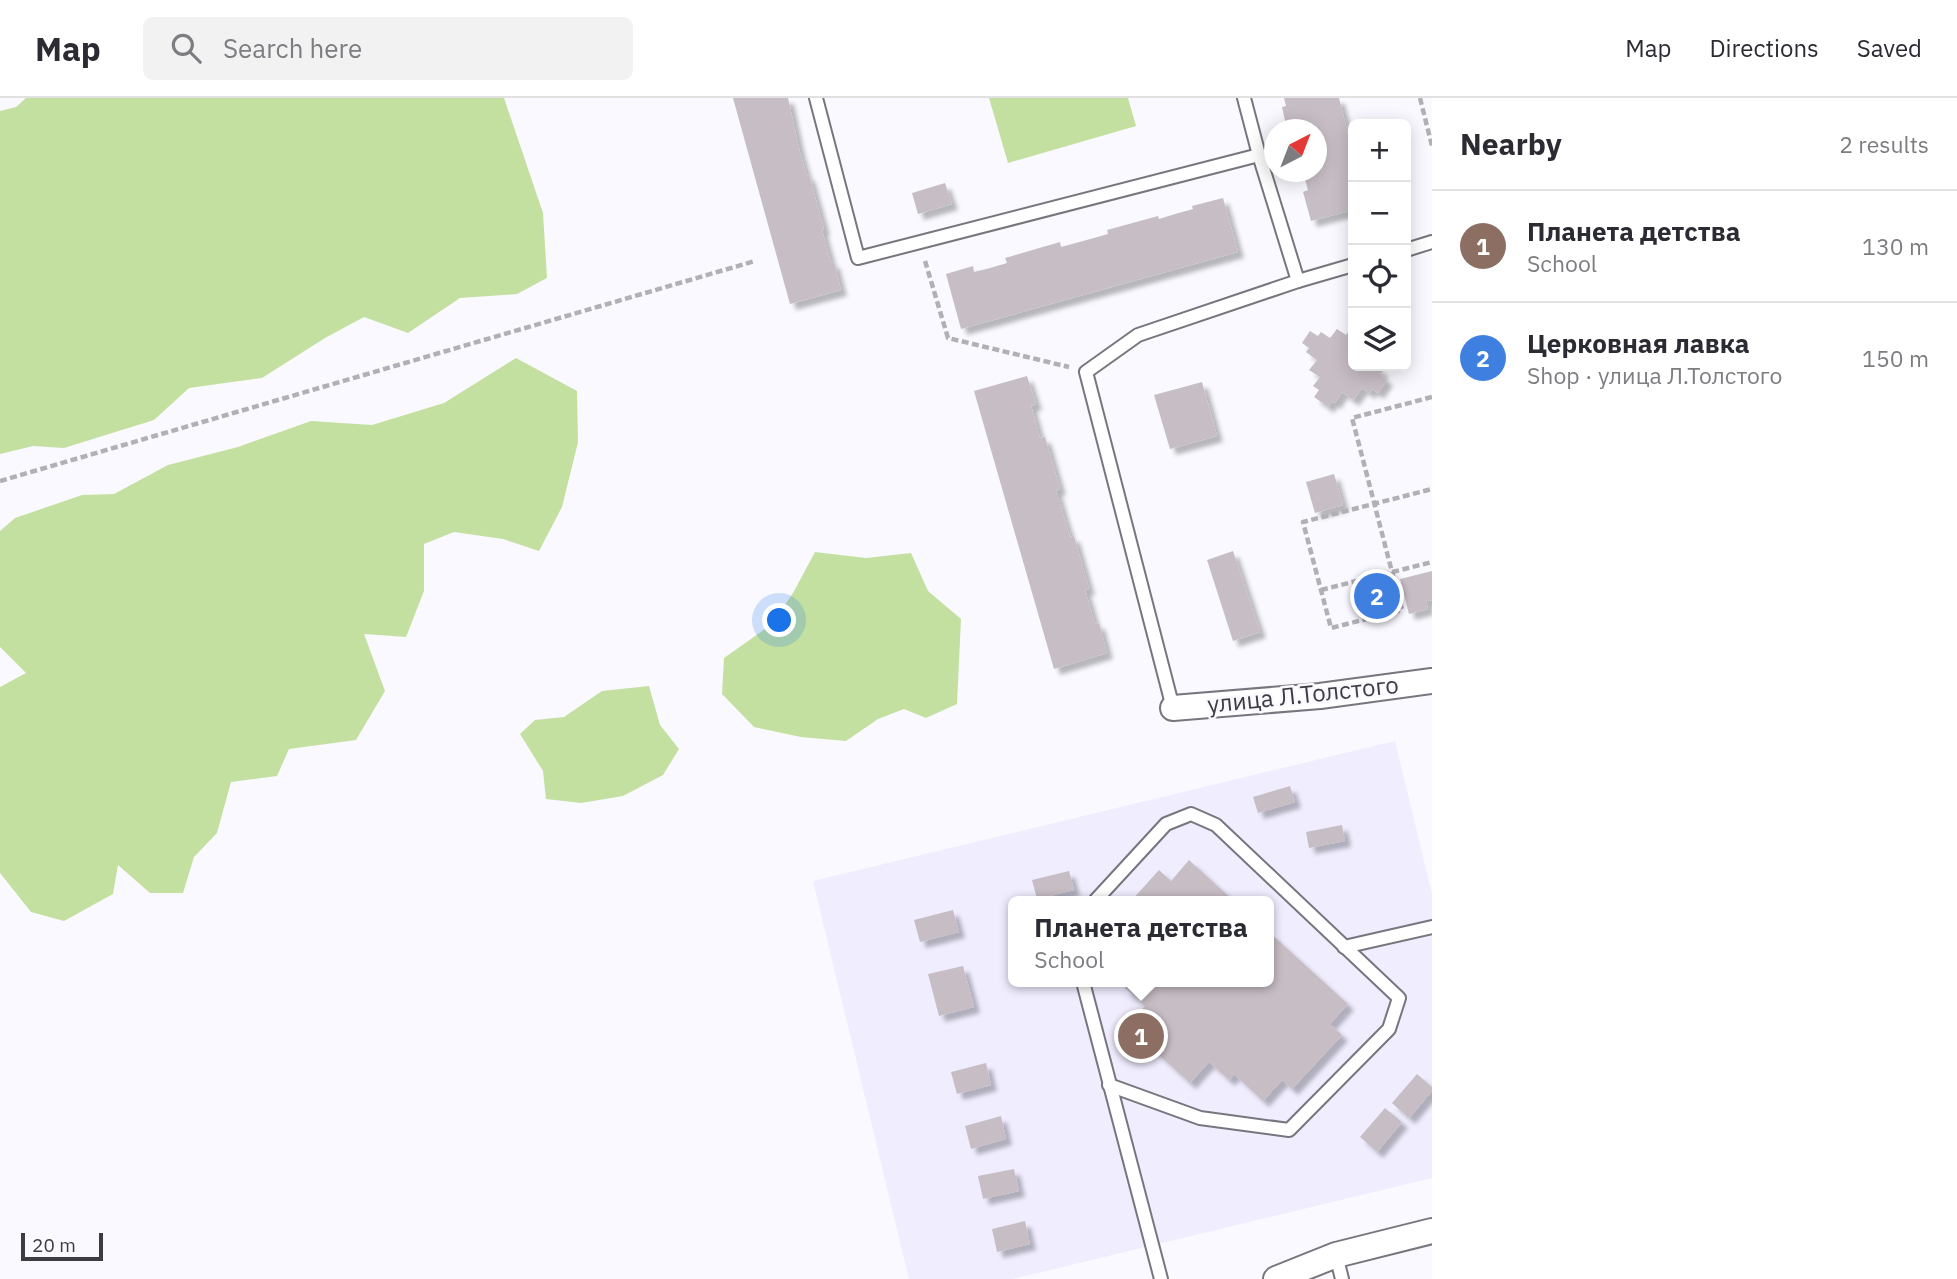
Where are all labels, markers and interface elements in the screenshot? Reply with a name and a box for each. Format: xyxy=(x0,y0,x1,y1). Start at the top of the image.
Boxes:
search box xyxy=(143,17,633,80)
text: Map xyxy=(35,27,101,70)
icon: search xyxy=(167,29,205,67)
text: Search here xyxy=(223,31,362,65)
text: Map xyxy=(1625,32,1671,64)
text: Directions xyxy=(1709,32,1819,64)
text: Saved xyxy=(1857,32,1922,64)
north arrow xyxy=(1264,119,1327,182)
map controls xyxy=(1348,119,1411,371)
button: + xyxy=(1348,119,1411,182)
text: Nearby xyxy=(1460,124,1562,163)
text: 2 results xyxy=(1839,129,1929,159)
button: − xyxy=(1348,182,1411,245)
text: Планета детства xyxy=(1527,214,1740,248)
text: 1 xyxy=(1476,231,1490,261)
text: 130 m xyxy=(1862,231,1929,261)
button: locate xyxy=(1348,245,1411,308)
text: School xyxy=(1527,248,1597,278)
button: layers xyxy=(1348,308,1411,371)
text: Церковная лавка xyxy=(1527,326,1750,360)
text: 2 xyxy=(1476,343,1490,373)
text: 150 m xyxy=(1862,343,1929,373)
text: Shop · улица Л.Толстого xyxy=(1527,360,1782,390)
pin: 2 xyxy=(1354,570,1400,622)
your location xyxy=(762,603,796,637)
street label: улица Л.Толстого xyxy=(1206,668,1400,720)
popup xyxy=(1008,896,1274,987)
text: Планета детства xyxy=(1034,910,1248,944)
text: School xyxy=(1034,944,1104,974)
pin: 1 xyxy=(1118,1010,1164,1062)
scale bar xyxy=(21,1230,103,1262)
text: 20 m xyxy=(32,1233,76,1257)

